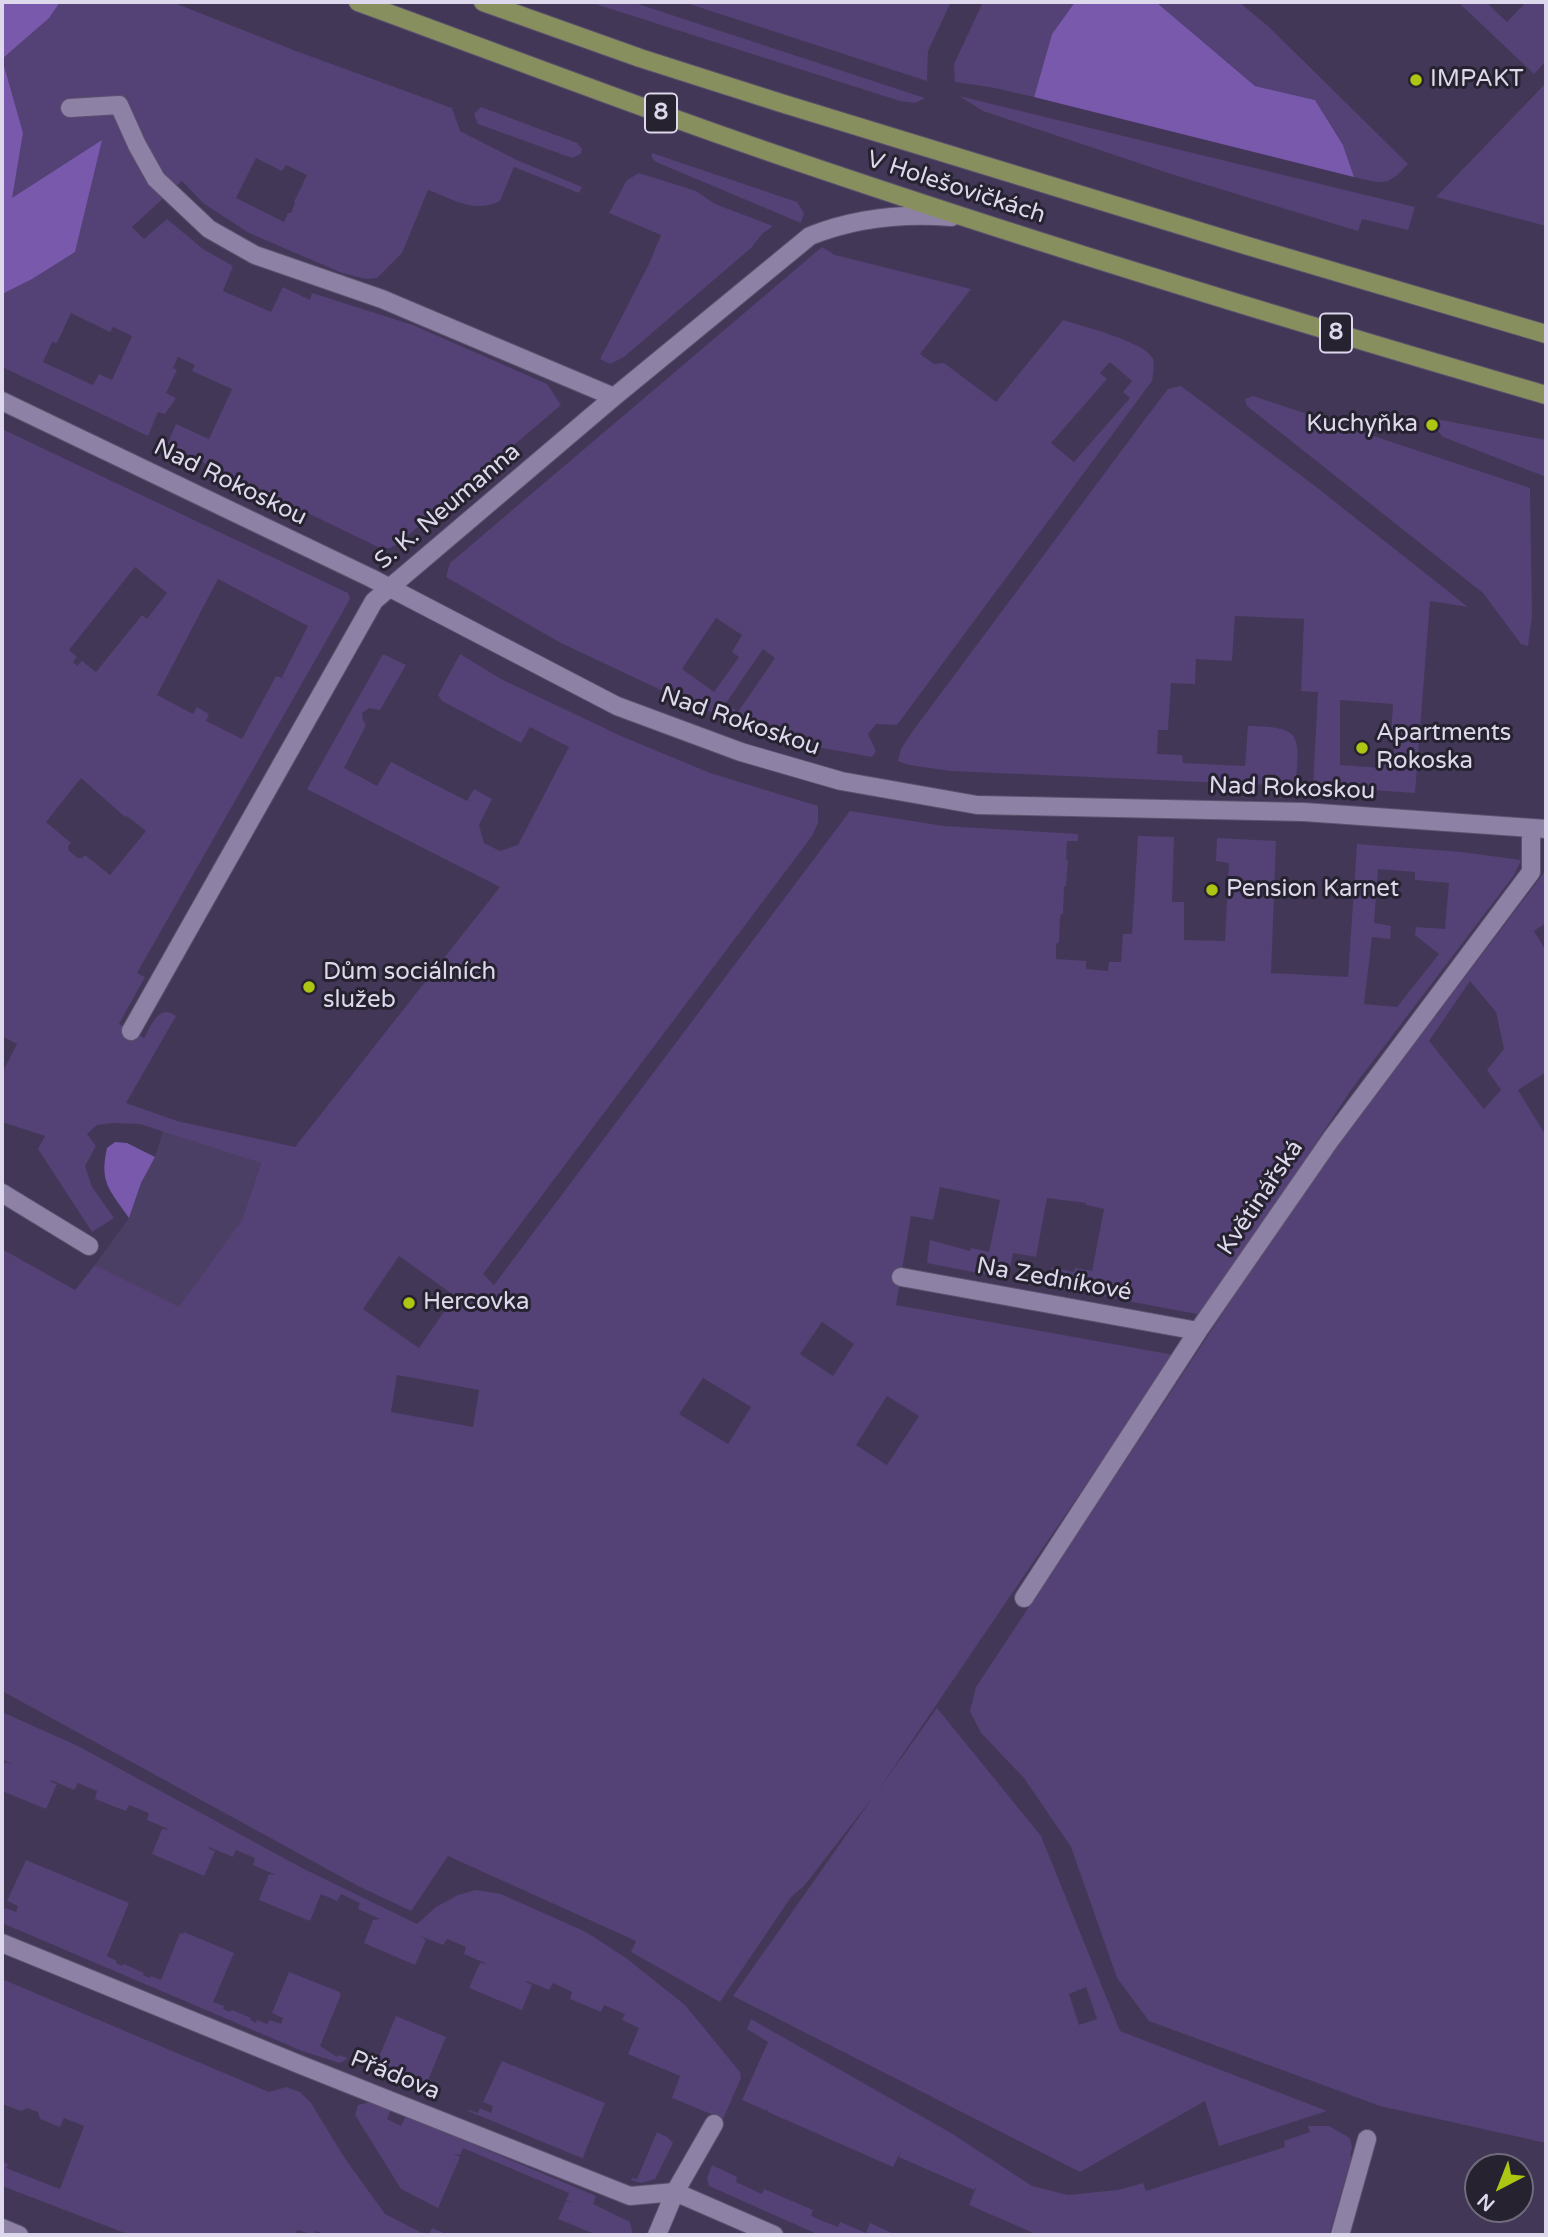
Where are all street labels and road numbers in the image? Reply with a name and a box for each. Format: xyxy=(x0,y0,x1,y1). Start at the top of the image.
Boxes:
road number: 8 xyxy=(645,94,677,132)
street label: V Holešovičkách xyxy=(863,146,1049,230)
road number: 8 xyxy=(1320,314,1352,352)
street label: Nad Rokoskou xyxy=(149,433,311,533)
street label: S. K. Neumanna xyxy=(369,438,527,576)
street label: Nad Rokoskou xyxy=(656,681,824,763)
street label: Nad Rokoskou xyxy=(1208,772,1376,806)
street label: Květinářská xyxy=(1212,1135,1310,1261)
street label: Na Zedníkové xyxy=(974,1252,1134,1308)
street label: Přádova xyxy=(346,2045,444,2107)

